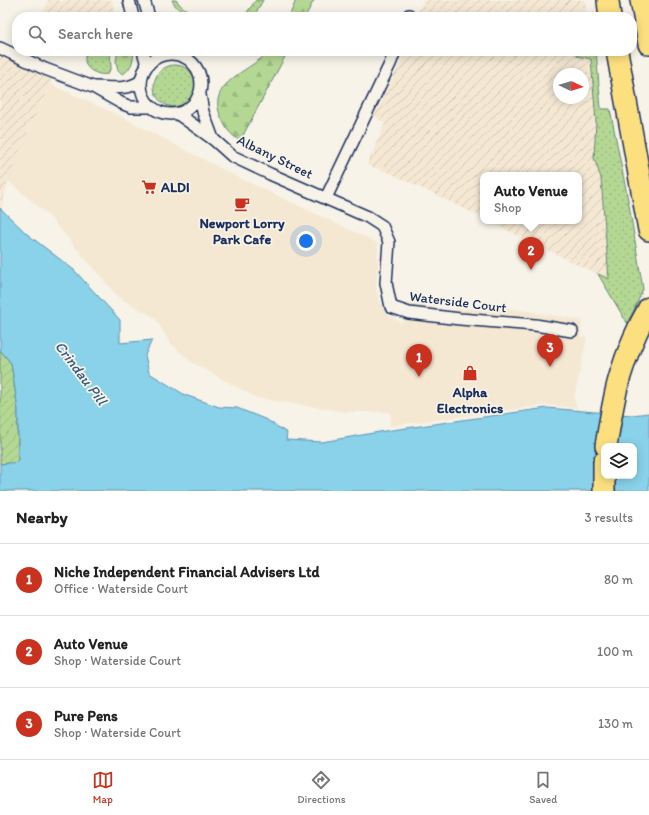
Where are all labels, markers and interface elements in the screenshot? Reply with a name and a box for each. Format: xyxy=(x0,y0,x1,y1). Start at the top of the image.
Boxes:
search box xyxy=(12,12,637,56)
icon: search xyxy=(26,23,48,45)
text: Search here xyxy=(58,25,133,43)
north arrow xyxy=(553,68,589,104)
street label: Albany Street xyxy=(234,131,316,183)
popup xyxy=(480,172,582,224)
supermarket icon: ALDI xyxy=(140,178,158,196)
place label: ALDI xyxy=(160,179,190,196)
text: Auto Venue xyxy=(494,182,568,200)
cafe icon: Newport Lorry Park Cafe xyxy=(233,195,251,213)
text: Shop xyxy=(494,200,521,215)
place label: Newport Lorry Park Cafe xyxy=(199,215,285,248)
your location xyxy=(296,231,316,251)
pin: 2 xyxy=(518,237,544,270)
street label: Waterside Court xyxy=(408,288,508,316)
pin: 3 xyxy=(537,334,563,367)
water label: Crindau Pill xyxy=(51,337,112,410)
pin: 1 xyxy=(406,344,432,377)
shop icon: Alpha Electronics xyxy=(461,364,479,382)
place label: Alpha Electronics xyxy=(437,384,503,417)
map controls xyxy=(601,443,637,479)
button: layers xyxy=(601,443,637,479)
text: Nearby xyxy=(16,507,68,527)
text: 3 results xyxy=(584,510,633,525)
text: Niche Independent Financial Advisers Ltd xyxy=(54,563,320,581)
text: 1 xyxy=(26,572,32,587)
text: 80 m xyxy=(604,572,633,587)
text: Office · Waterside Court xyxy=(54,581,188,596)
text: Auto Venue xyxy=(54,635,128,653)
text: 2 xyxy=(26,644,32,659)
text: 100 m xyxy=(597,644,633,659)
text: Shop · Waterside Court xyxy=(54,653,181,668)
text: Pure Pens xyxy=(54,707,118,725)
text: 3 xyxy=(25,716,33,731)
text: 130 m xyxy=(598,716,633,731)
text: Shop · Waterside Court xyxy=(54,725,181,740)
tab: Map xyxy=(92,769,114,806)
tab: Directions xyxy=(297,769,346,806)
tab: Saved xyxy=(529,769,557,806)

